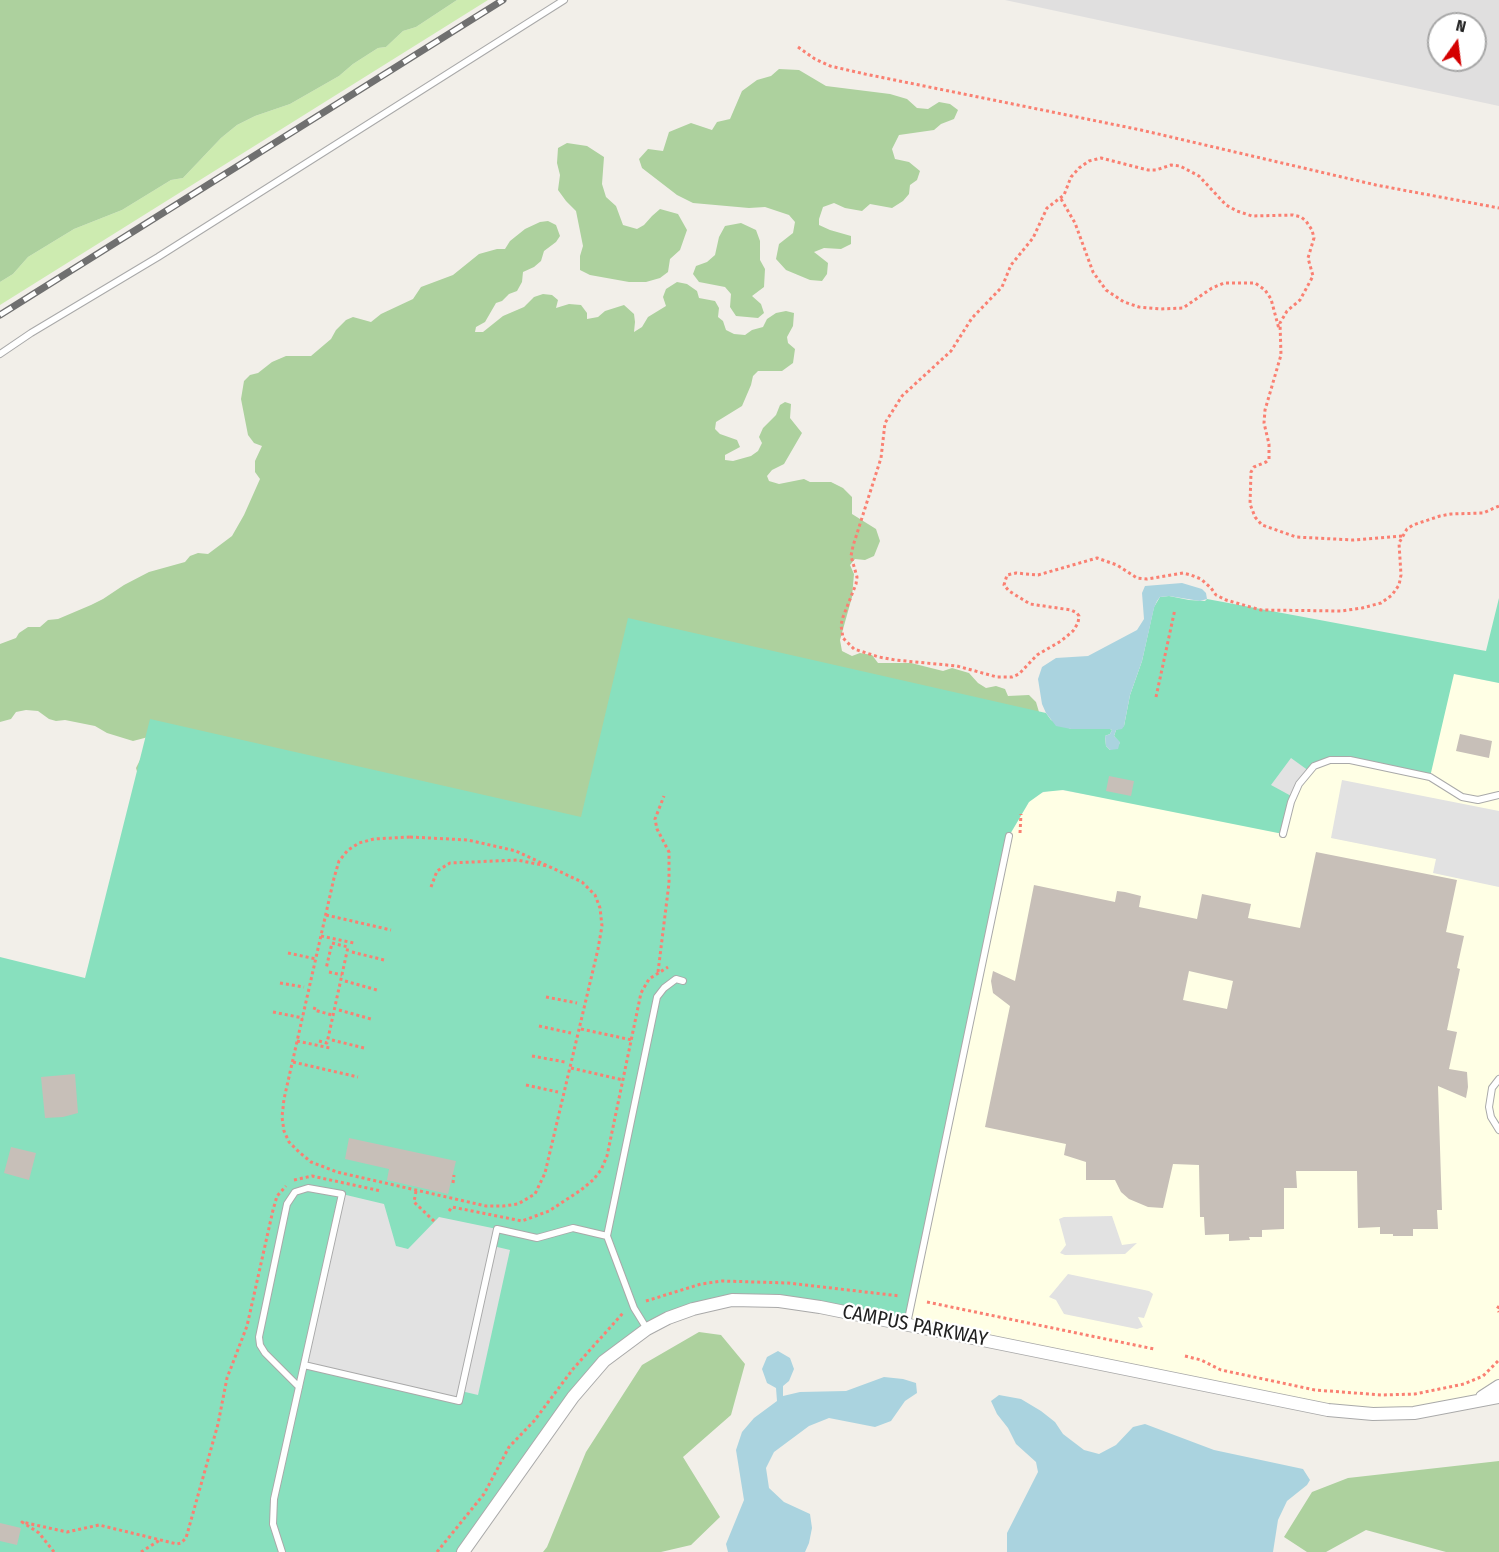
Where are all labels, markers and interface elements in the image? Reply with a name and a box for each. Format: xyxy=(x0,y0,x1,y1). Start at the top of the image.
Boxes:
north arrow xyxy=(1427,12,1487,72)
text: N xyxy=(1454,16,1468,36)
street label: CAMPUS PARKWAY xyxy=(840,1300,990,1352)

